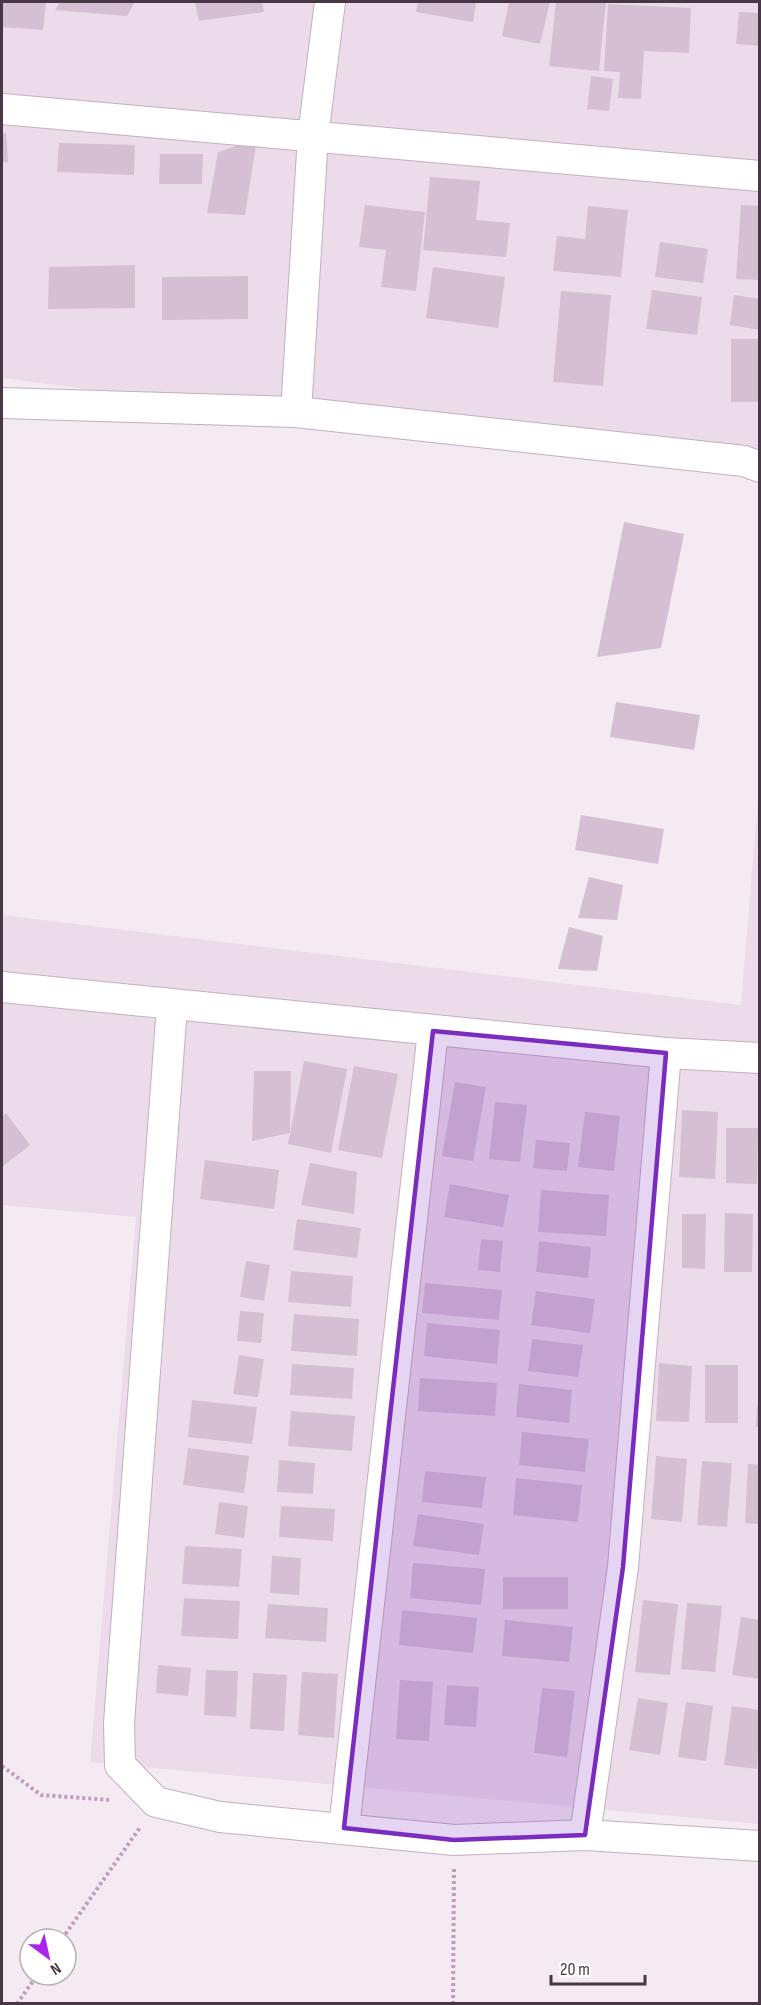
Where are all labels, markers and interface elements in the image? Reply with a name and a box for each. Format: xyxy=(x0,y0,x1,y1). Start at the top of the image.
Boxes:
north arrow xyxy=(18,1927,78,1987)
scale bar xyxy=(551,1948,646,1986)
text: N xyxy=(47,1958,64,1979)
text: 20 m xyxy=(560,1959,590,1980)

